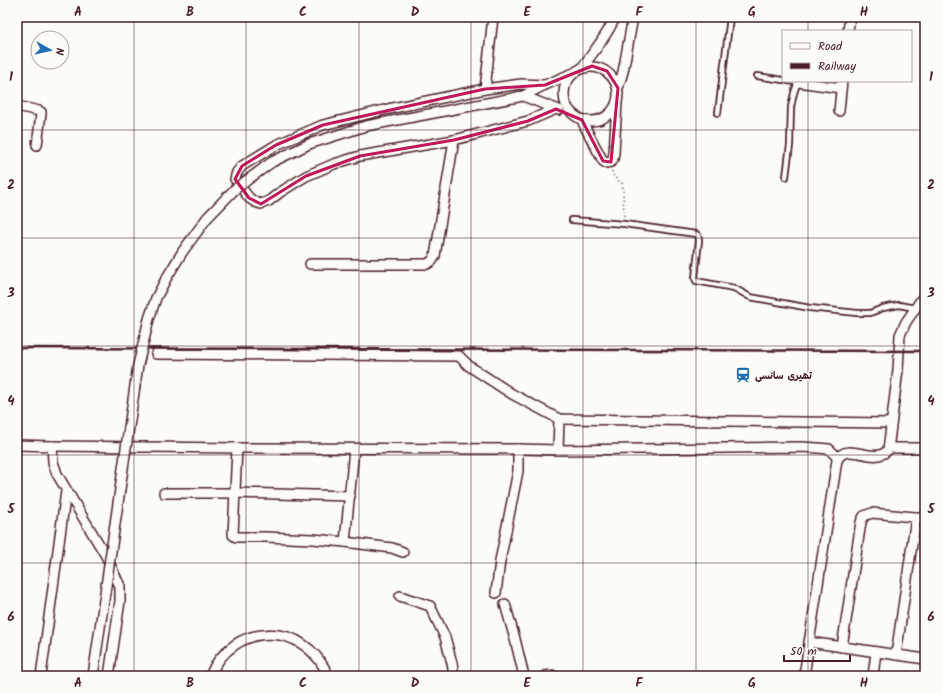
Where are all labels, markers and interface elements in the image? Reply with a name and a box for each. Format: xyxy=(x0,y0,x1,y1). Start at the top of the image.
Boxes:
text: A xyxy=(74,2,82,23)
text: B xyxy=(186,2,194,23)
text: C xyxy=(299,2,307,23)
text: D xyxy=(411,2,420,23)
text: E xyxy=(523,2,531,23)
text: F xyxy=(635,2,643,23)
text: G xyxy=(748,2,756,23)
text: H xyxy=(860,2,869,23)
north arrow xyxy=(30,30,70,70)
legend xyxy=(782,30,912,82)
text: Road xyxy=(818,37,843,56)
text: N xyxy=(50,47,68,56)
text: Railway xyxy=(818,57,856,76)
text: 1 xyxy=(9,67,13,88)
text: 1 xyxy=(929,67,933,88)
text: 2 xyxy=(7,175,15,196)
text: 2 xyxy=(927,175,935,196)
text: 3 xyxy=(6,283,15,304)
text: 3 xyxy=(926,283,935,304)
station icon: تھیری سانسی xyxy=(734,366,752,384)
place label: تھیری سانسی xyxy=(755,368,813,384)
text: 4 xyxy=(7,391,15,412)
text: 4 xyxy=(927,391,935,412)
text: 5 xyxy=(7,499,16,520)
text: 5 xyxy=(927,499,936,520)
text: 6 xyxy=(7,607,15,628)
text: 6 xyxy=(927,607,935,628)
scale bar xyxy=(784,637,850,663)
text: 50 m xyxy=(790,642,817,661)
text: A xyxy=(74,673,82,693)
text: B xyxy=(186,673,194,693)
text: C xyxy=(299,673,307,693)
text: D xyxy=(411,673,420,693)
text: E xyxy=(523,673,531,693)
text: F xyxy=(635,673,643,693)
text: G xyxy=(748,673,756,693)
text: H xyxy=(860,673,869,693)

